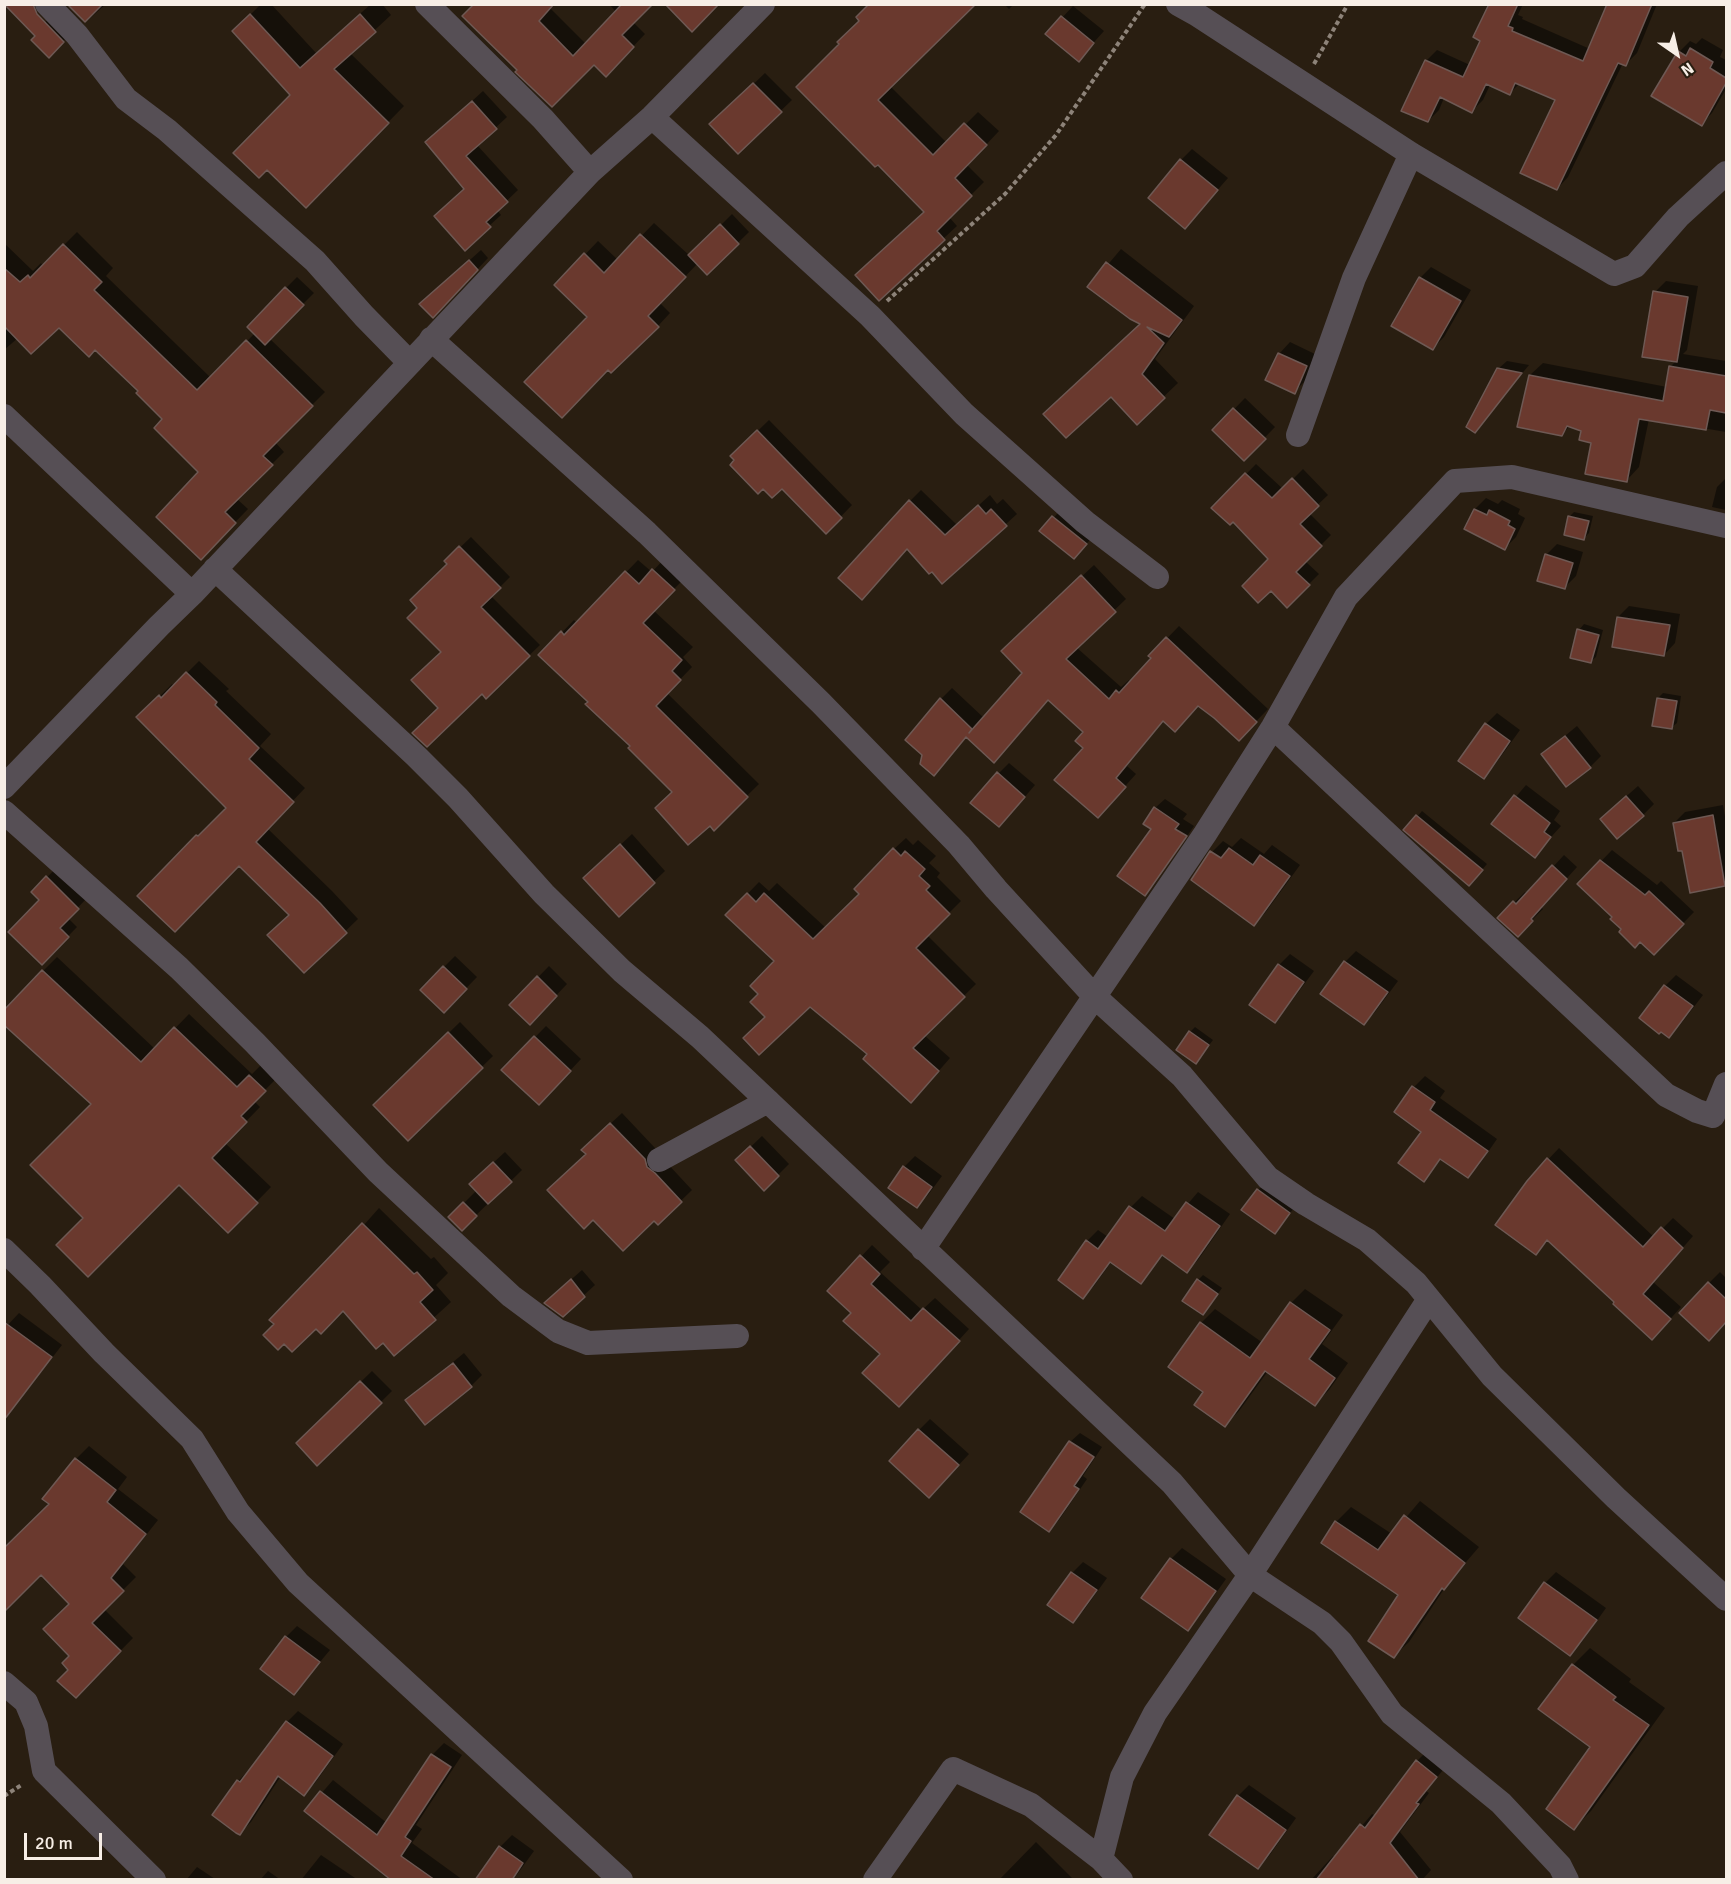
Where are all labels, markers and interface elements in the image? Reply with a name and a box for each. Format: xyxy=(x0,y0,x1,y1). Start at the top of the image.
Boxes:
north arrow xyxy=(1647,24,1707,84)
text: N xyxy=(1677,58,1697,80)
scale bar xyxy=(27,1821,105,1859)
text: 20 m xyxy=(35,1832,73,1854)

